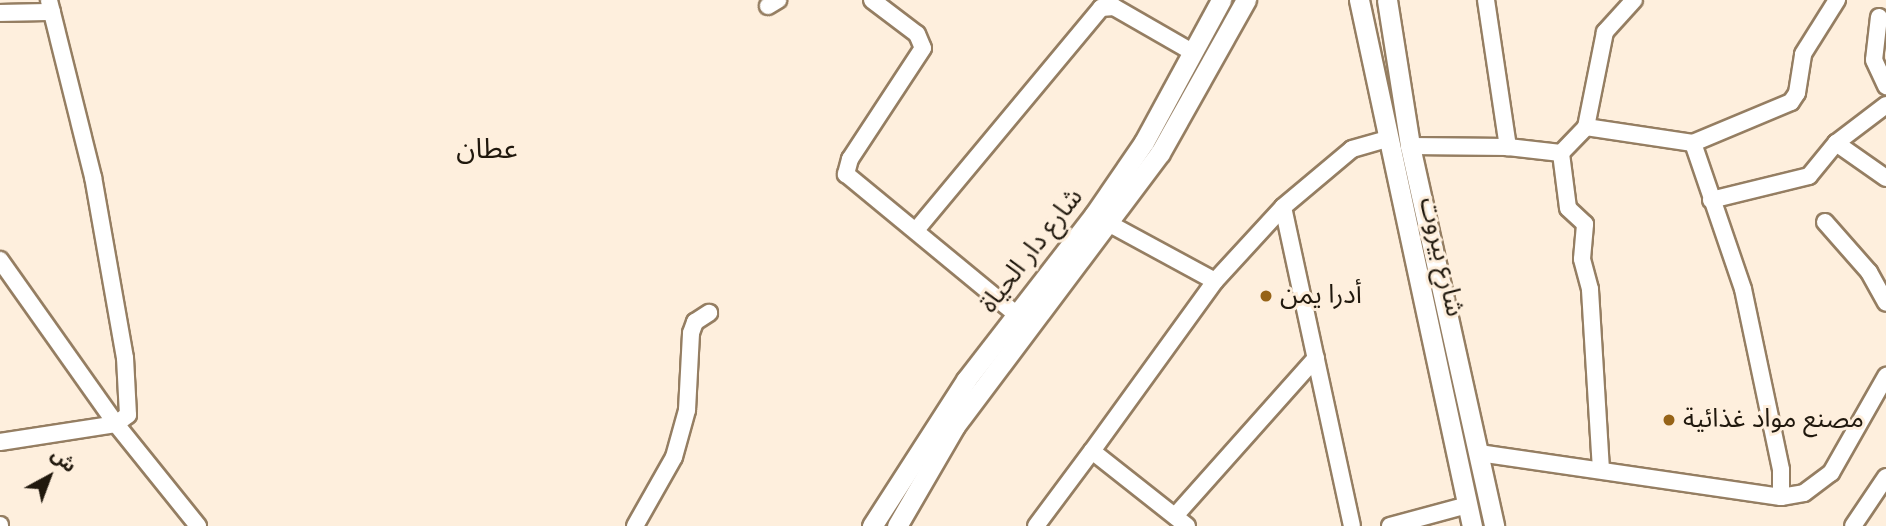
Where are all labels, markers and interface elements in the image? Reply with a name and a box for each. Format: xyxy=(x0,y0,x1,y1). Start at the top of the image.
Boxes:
district label: عطان xyxy=(456,133,518,167)
street label: شارع دار الحياة xyxy=(974,183,1090,319)
street label: شارع بيروت xyxy=(1412,194,1470,320)
place label: أدرا يمن xyxy=(1280,280,1362,312)
marker: أدرا يمن xyxy=(1258,288,1274,304)
place label: مصنع مواد غذائية xyxy=(1683,404,1864,436)
marker: مصنع مواد غذائية xyxy=(1661,412,1677,428)
text: ش xyxy=(44,441,82,480)
north arrow xyxy=(14,442,84,512)

